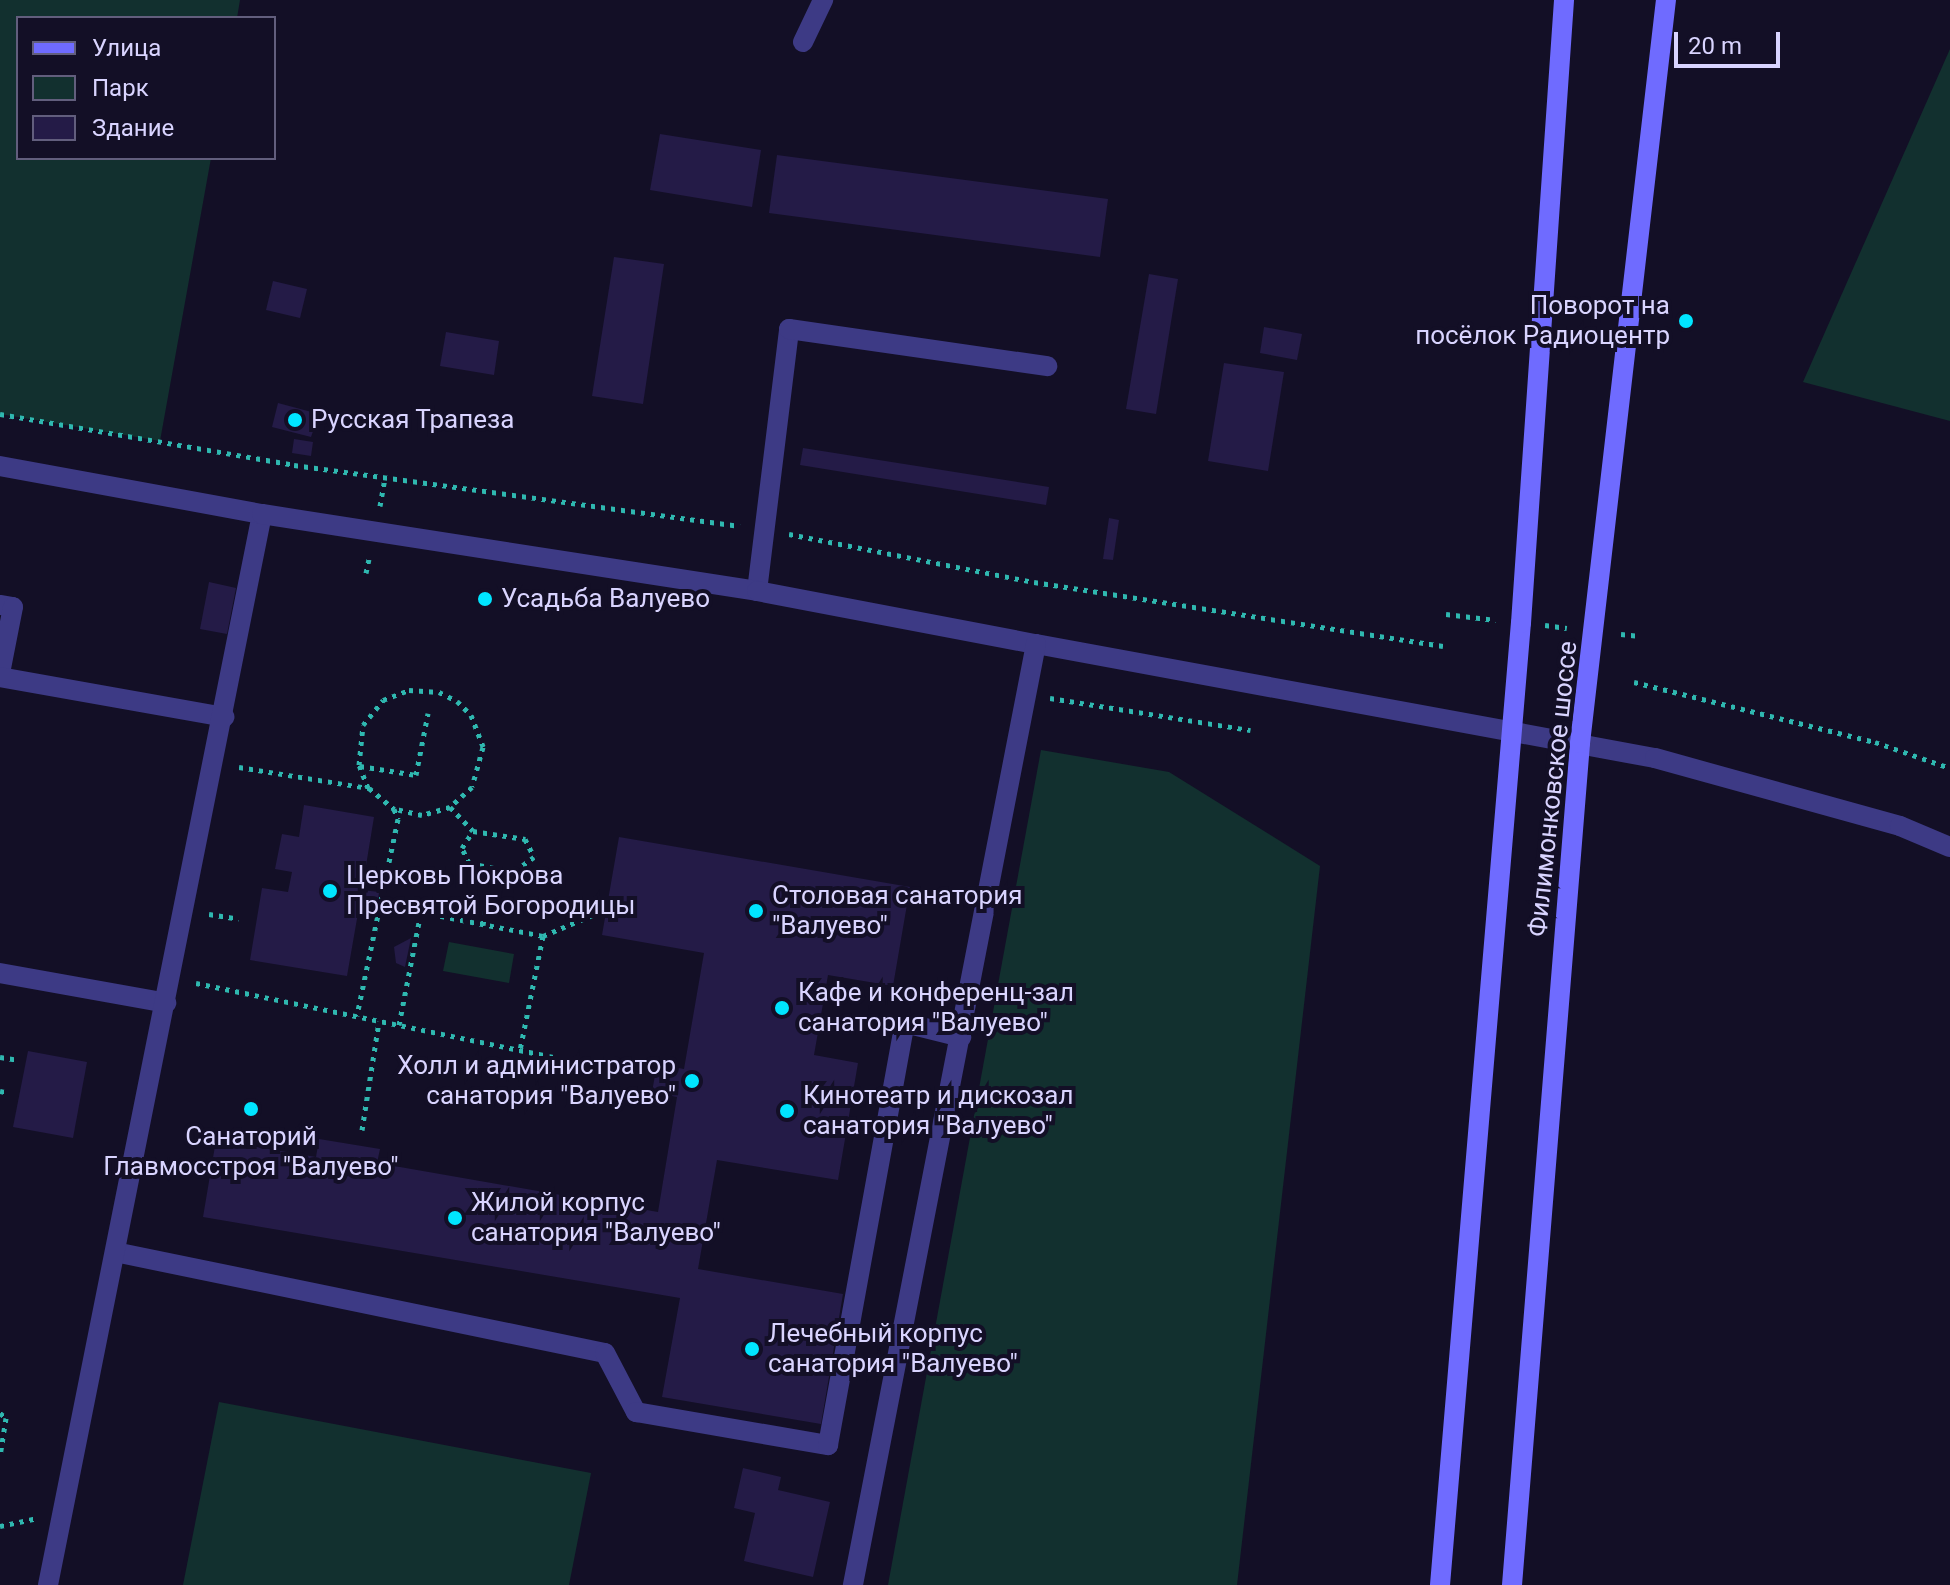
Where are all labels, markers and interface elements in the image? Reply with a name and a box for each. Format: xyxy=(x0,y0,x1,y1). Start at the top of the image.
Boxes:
legend xyxy=(16,16,276,160)
scale bar xyxy=(1678,16,1784,66)
text: 20 m xyxy=(1688,32,1742,60)
text: Улица xyxy=(92,34,161,62)
text: Парк xyxy=(92,74,149,102)
text: Здание xyxy=(92,114,174,142)
place label: Поворот на посёлок Радиоцентр xyxy=(1415,290,1670,352)
marker: Поворот на посёлок Радиоцентр xyxy=(1677,312,1695,330)
place label: Русская Трапеза xyxy=(311,404,515,436)
marker: Русская Трапеза xyxy=(286,411,304,429)
place label: Усадьба Валуево xyxy=(501,583,710,615)
marker: Усадьба Валуево xyxy=(476,590,494,608)
street label: Филимонковское шоссе xyxy=(1522,640,1584,938)
place label: Церковь Покрова Пресвятой Богородицы xyxy=(346,860,635,922)
place label: Столовая санатория "Валуево" xyxy=(772,880,1022,942)
marker: Церковь Покрова Пресвятой Богородицы xyxy=(321,882,339,900)
marker: Столовая санатория "Валуево" xyxy=(747,902,765,920)
place label: Кафе и конференц-зал санатория "Валуево" xyxy=(798,977,1074,1038)
marker: Кафе и конференц-зал санатория "Валуево" xyxy=(773,999,791,1017)
place label: Холл и администратор санатория "Валуево" xyxy=(397,1050,676,1112)
marker: Холл и администратор санатория "Валуево" xyxy=(683,1072,701,1090)
place label: Кинотеатр и дискозал санатория "Валуево" xyxy=(803,1080,1073,1142)
marker: Санаторий Главмосстроя "Валуево" xyxy=(242,1100,260,1118)
marker: Кинотеатр и дискозал санатория "Валуево" xyxy=(778,1102,796,1120)
place label: Санаторий Главмосстроя "Валуево" xyxy=(103,1121,399,1182)
place label: Жилой корпус санатория "Валуево" xyxy=(471,1187,721,1248)
marker: Жилой корпус санатория "Валуево" xyxy=(446,1209,464,1227)
place label: Лечебный корпус санатория "Валуево" xyxy=(768,1318,1018,1380)
marker: Лечебный корпус санатория "Валуево" xyxy=(743,1340,761,1358)

